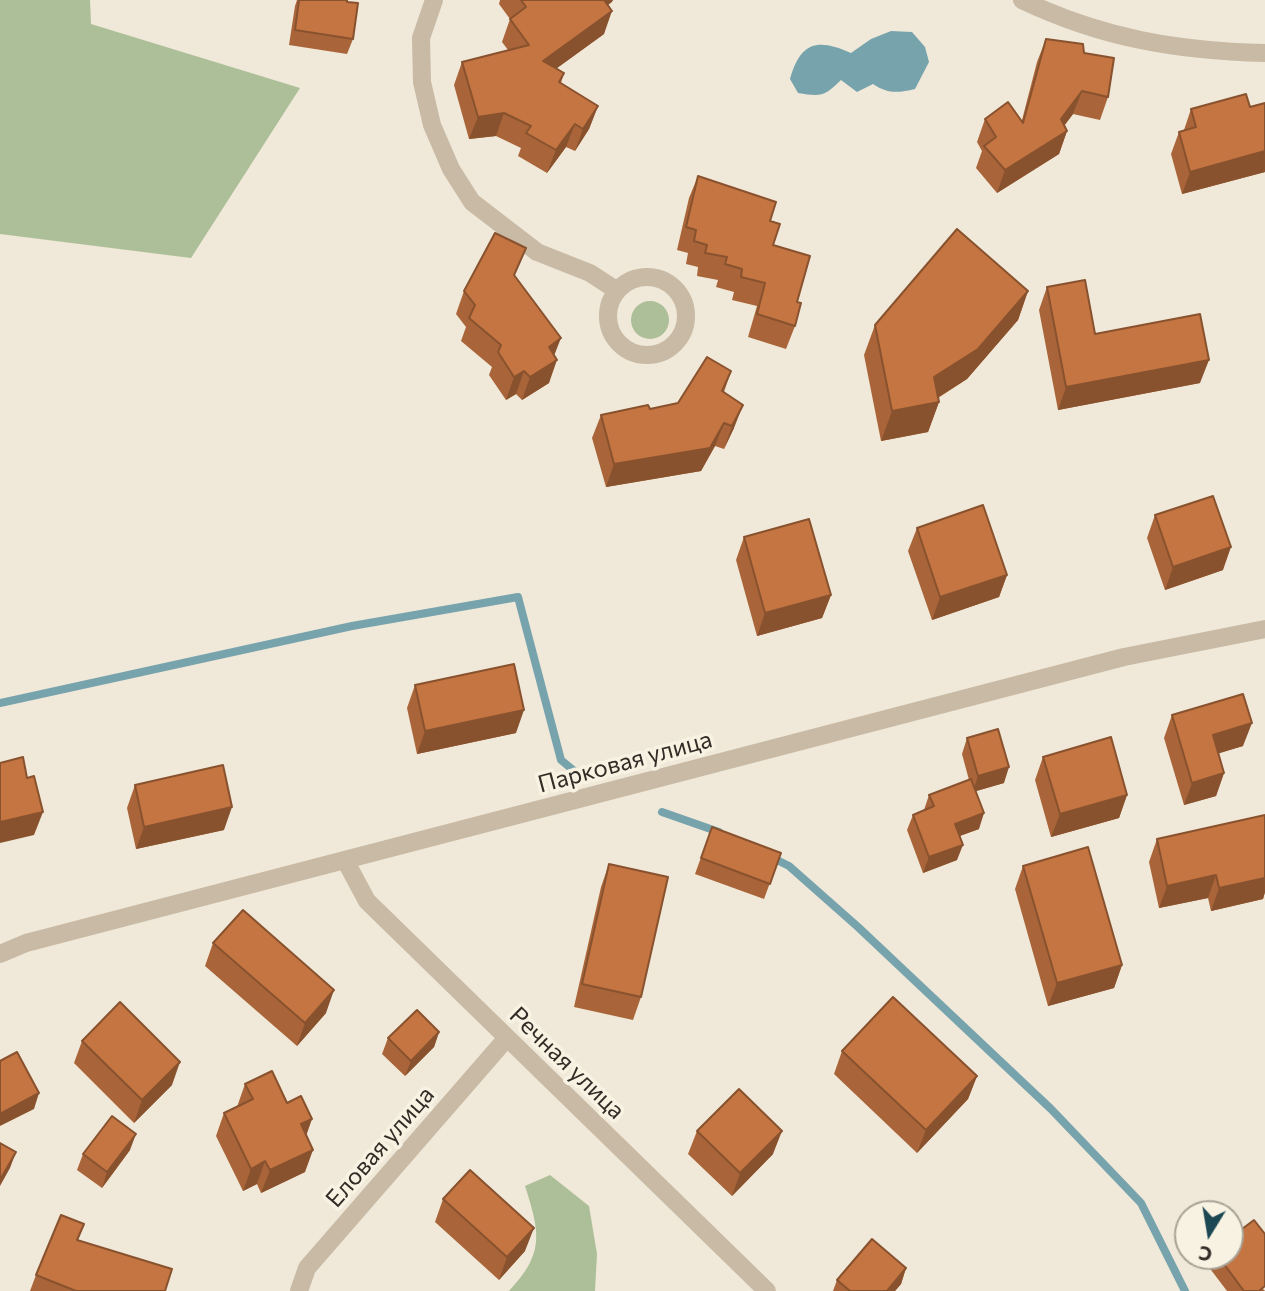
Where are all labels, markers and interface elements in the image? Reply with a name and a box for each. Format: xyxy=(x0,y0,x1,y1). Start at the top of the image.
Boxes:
street label: Парковая улица xyxy=(535,725,715,799)
street label: Речная улица xyxy=(503,1001,631,1125)
street label: Еловая улица xyxy=(320,1081,440,1213)
north arrow xyxy=(1174,1200,1244,1270)
text: С xyxy=(1197,1242,1214,1267)

